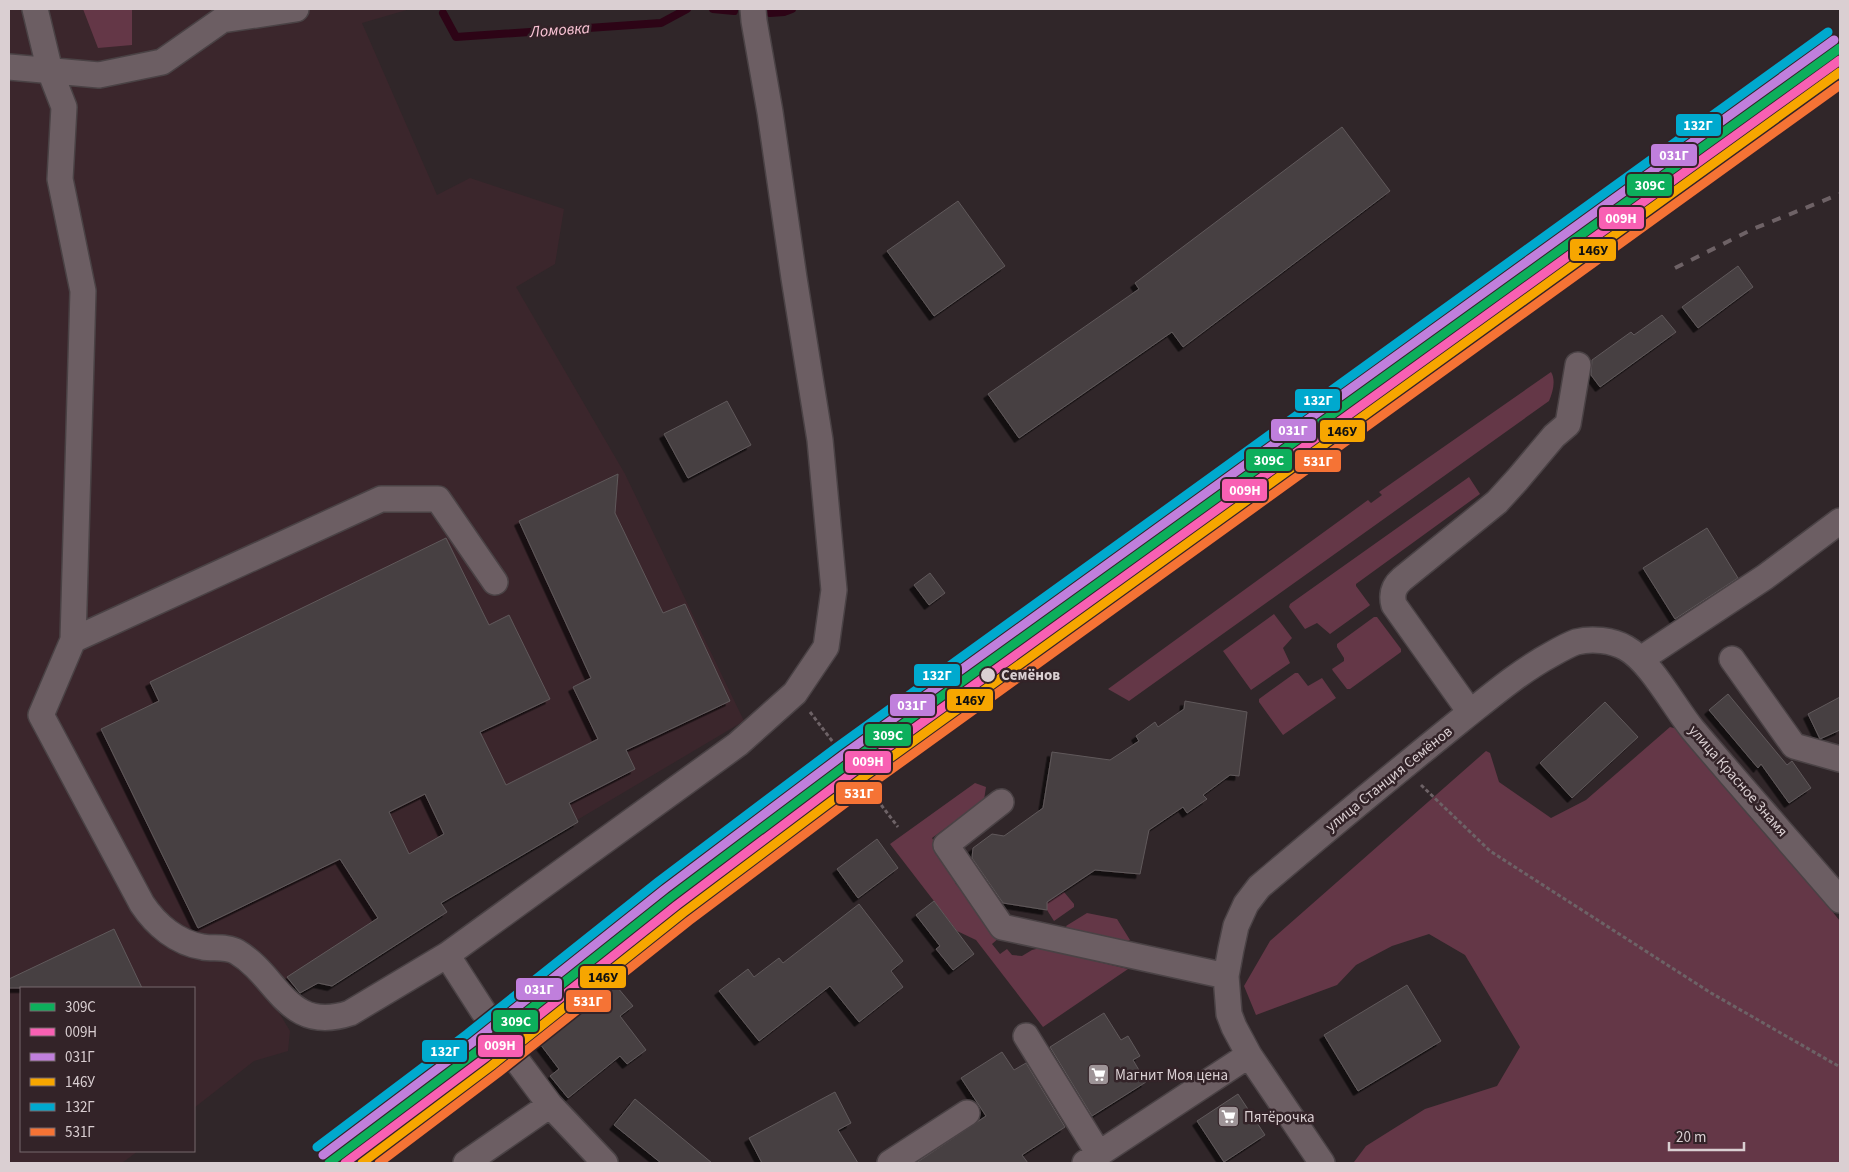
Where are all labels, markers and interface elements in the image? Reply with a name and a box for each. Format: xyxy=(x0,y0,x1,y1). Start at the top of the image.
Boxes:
water label: Ломовка xyxy=(528,17,591,43)
line badge: 132Г xyxy=(1675,113,1722,137)
text: 132Г xyxy=(1683,116,1713,136)
line badge: 031Г xyxy=(1650,143,1698,167)
text: 031Г xyxy=(1659,146,1689,166)
line badge: 309С xyxy=(1626,173,1673,197)
text: 309С xyxy=(1635,176,1665,196)
line badge: 009Н xyxy=(1598,206,1645,230)
text: 009Н xyxy=(1605,209,1637,229)
line badge: 146У xyxy=(1569,238,1617,262)
text: 146У xyxy=(1578,241,1608,261)
line badge: 132Г xyxy=(1294,388,1341,412)
text: 132Г xyxy=(1303,391,1333,411)
line badge: 031Г xyxy=(1270,418,1317,442)
line badge: 146У xyxy=(1319,419,1366,443)
text: 031Г xyxy=(1278,421,1308,441)
text: 146У xyxy=(1327,422,1357,442)
line badge: 309С xyxy=(1245,448,1293,472)
line badge: 531Г xyxy=(1294,449,1342,473)
text: 309С xyxy=(1254,451,1284,471)
text: 531Г xyxy=(1303,452,1333,472)
line badge: 009Н xyxy=(1221,478,1268,502)
text: 009Н xyxy=(1229,481,1261,501)
line badge: 132Г xyxy=(913,663,961,687)
place label: Семёнов xyxy=(1001,665,1060,686)
text: 132Г xyxy=(922,666,952,686)
marker: Семёнов xyxy=(979,666,997,684)
line badge: 146У xyxy=(946,688,994,712)
text: 146У xyxy=(955,691,985,711)
line badge: 031Г xyxy=(889,693,936,717)
text: 031Г xyxy=(897,696,927,716)
street label: улица Станция Семёнов xyxy=(1321,721,1457,837)
street label: улица Красное Знамя xyxy=(1684,721,1792,841)
line badge: 309С xyxy=(864,723,912,747)
text: 309С xyxy=(873,726,903,746)
line badge: 009Н xyxy=(844,750,892,774)
text: 009Н xyxy=(852,752,884,772)
line badge: 531Г xyxy=(835,781,883,805)
text: 531Г xyxy=(844,784,874,804)
line badge: 146У xyxy=(579,965,627,989)
text: 146У xyxy=(588,968,618,988)
line badge: 031Г xyxy=(515,977,563,1001)
text: 031Г xyxy=(524,980,554,1000)
legend xyxy=(20,987,195,1152)
line badge: 531Г xyxy=(565,989,612,1013)
text: 531Г xyxy=(573,992,603,1012)
text: 309С xyxy=(65,997,96,1018)
line badge: 309С xyxy=(492,1009,539,1033)
text: 309С xyxy=(501,1012,531,1032)
text: 009Н xyxy=(65,1022,97,1043)
line badge: 009Н xyxy=(477,1034,524,1058)
text: 009Н xyxy=(484,1036,516,1056)
line badge: 132Г xyxy=(421,1039,468,1063)
text: 132Г xyxy=(430,1042,460,1062)
text: 031Г xyxy=(65,1047,95,1068)
supermarket icon: Магнит Моя цена xyxy=(1087,1063,1111,1087)
place label: Магнит Моя цена xyxy=(1115,1065,1228,1086)
text: 146У xyxy=(65,1072,95,1093)
text: 132Г xyxy=(65,1097,95,1118)
supermarket icon: Пятёрочка xyxy=(1216,1105,1240,1129)
place label: Пятёрочка xyxy=(1244,1107,1315,1128)
scale bar xyxy=(1669,1120,1744,1152)
text: 531Г xyxy=(65,1122,95,1143)
text: 20 m xyxy=(1676,1127,1706,1148)

